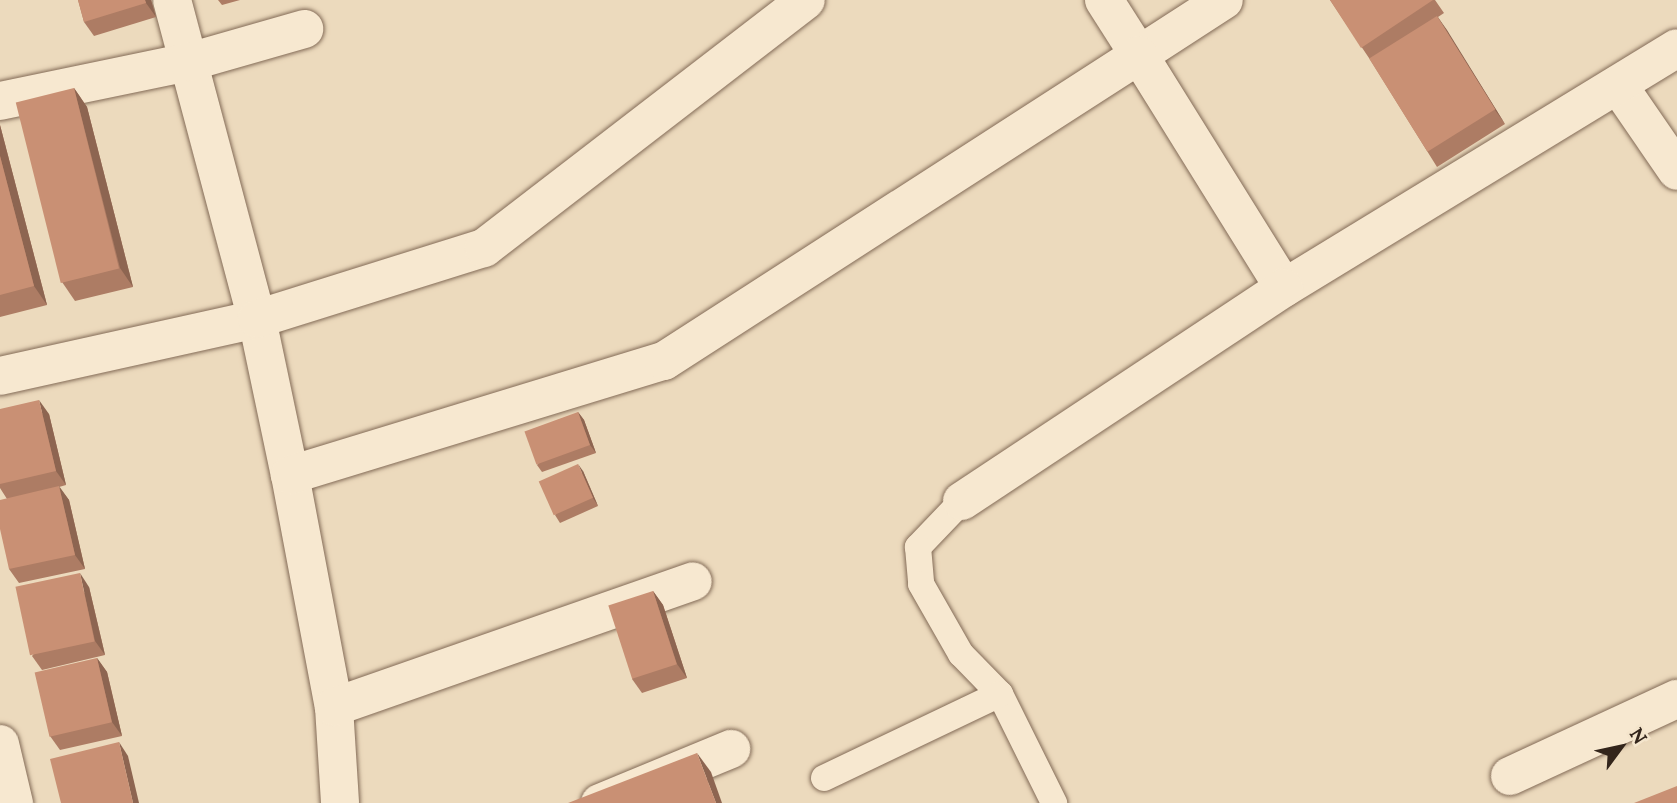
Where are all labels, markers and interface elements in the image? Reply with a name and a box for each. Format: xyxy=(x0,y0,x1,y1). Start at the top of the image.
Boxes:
north arrow xyxy=(1586,712,1656,782)
text: N xyxy=(1625,723,1653,748)

